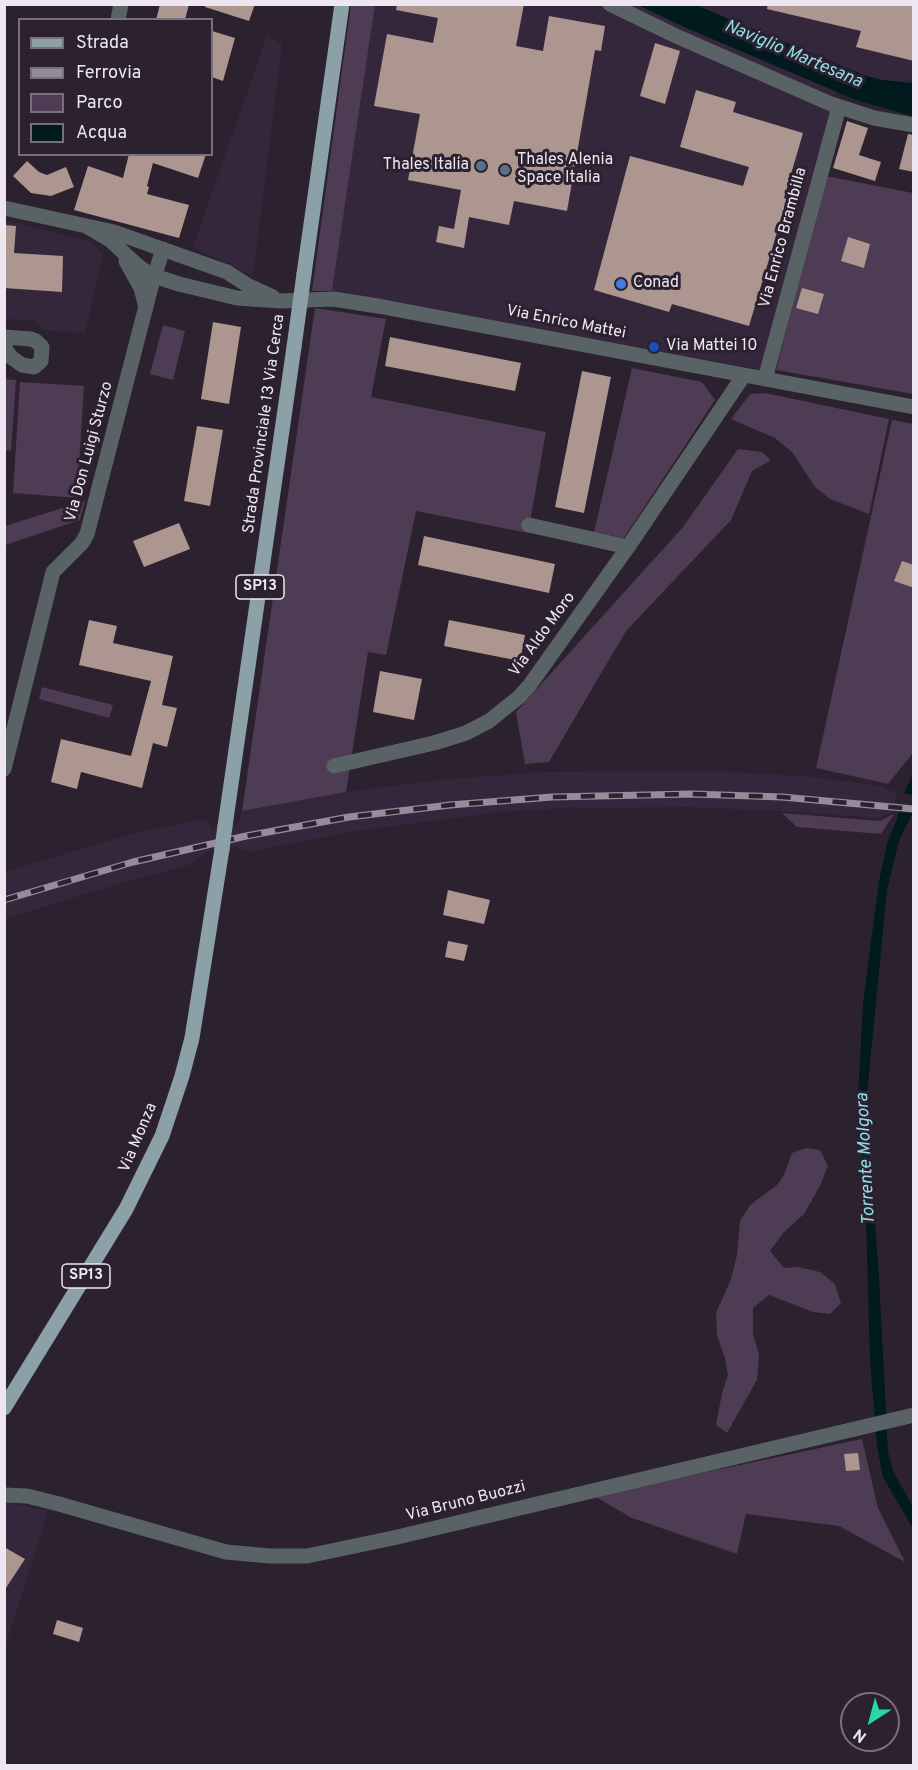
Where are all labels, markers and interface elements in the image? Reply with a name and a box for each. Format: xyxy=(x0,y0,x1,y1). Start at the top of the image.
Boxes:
water label: Naviglio Martesana xyxy=(721,16,865,94)
legend xyxy=(18,18,213,156)
text: Strada xyxy=(76,32,129,55)
text: Ferrovia xyxy=(76,62,141,85)
text: Parco xyxy=(76,92,122,115)
text: Acqua xyxy=(76,122,127,145)
place label: Thales Alenia Space Italia xyxy=(517,151,613,189)
place label: Thales Italia xyxy=(383,156,469,176)
marker: Thales Italia xyxy=(474,159,488,173)
marker: Thales Alenia Space Italia xyxy=(498,163,512,177)
street label: Via Enrico Brambilla xyxy=(756,166,812,310)
place label: Conad xyxy=(633,274,679,294)
marker: Conad xyxy=(614,277,628,291)
street label: Via Enrico Mattei xyxy=(505,302,627,344)
street label: Strada Provinciale 13 Via Cerca xyxy=(240,313,290,535)
place label: Via Mattei 10 xyxy=(666,337,758,357)
marker: Via Mattei 10 xyxy=(647,340,661,354)
street label: Via Don Luigi Sturzo xyxy=(62,379,118,525)
road number: SP13 xyxy=(236,575,284,599)
street label: Via Aldo Moro xyxy=(506,589,580,681)
water label: Torrente Molgora xyxy=(853,1092,881,1226)
street label: Via Monza xyxy=(116,1100,162,1176)
road number: SP13 xyxy=(62,1264,110,1288)
street label: Via Bruno Buozzi xyxy=(404,1478,528,1526)
north arrow xyxy=(840,1692,900,1752)
text: N xyxy=(850,1723,871,1746)

